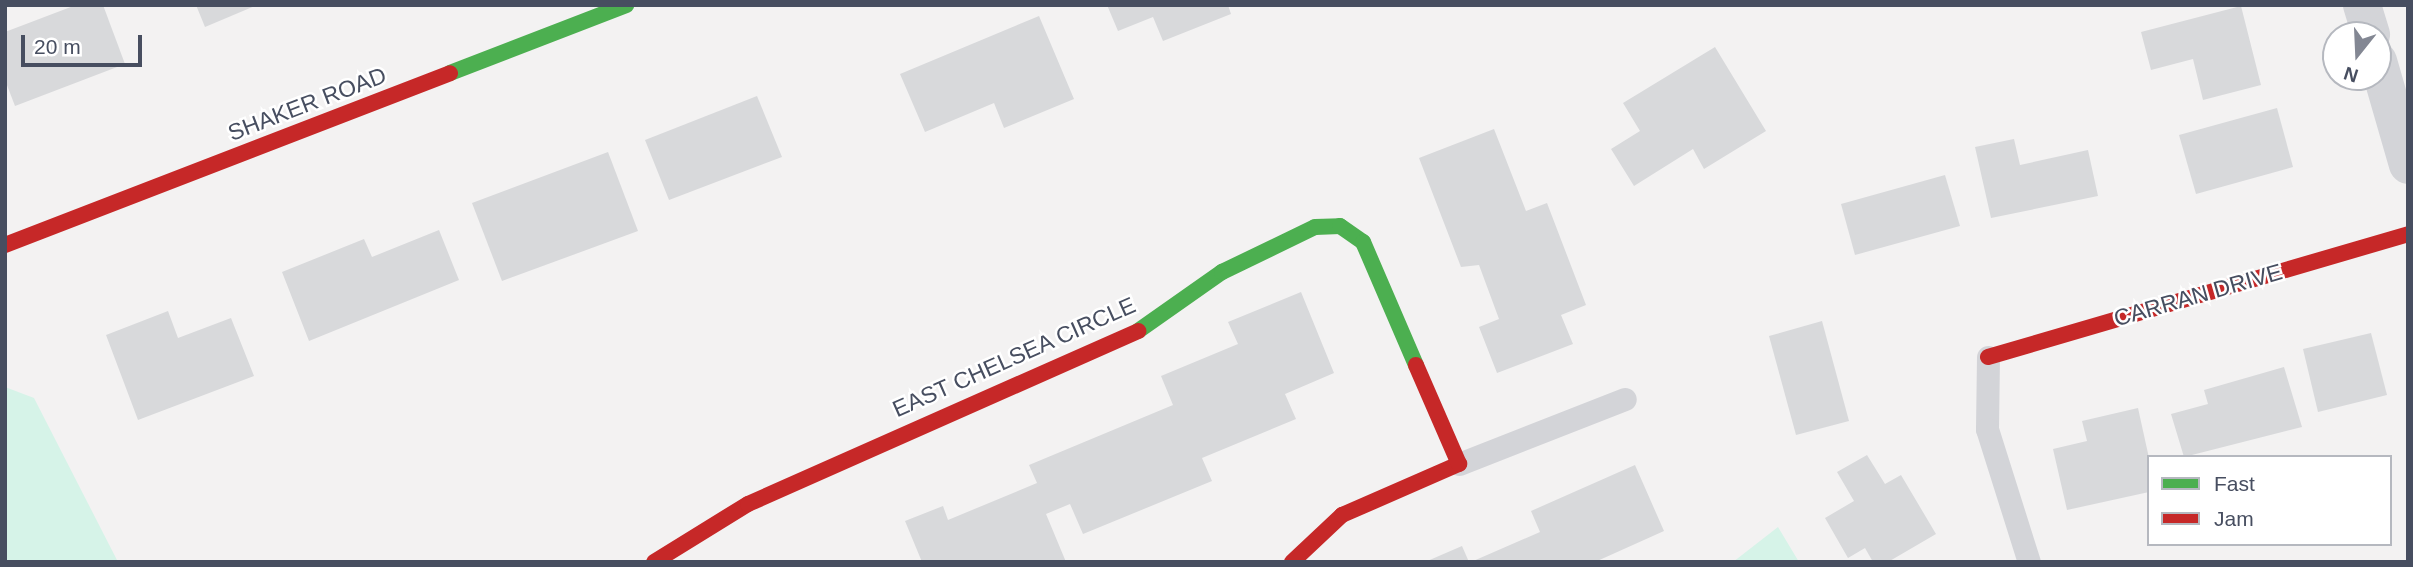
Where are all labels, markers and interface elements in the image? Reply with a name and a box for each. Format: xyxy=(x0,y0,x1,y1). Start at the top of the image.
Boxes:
scale bar xyxy=(24,21,145,65)
north arrow xyxy=(2322,21,2392,91)
text: 20 m xyxy=(34,35,81,58)
street label: SHAKER ROAD xyxy=(224,61,390,147)
text: N xyxy=(2341,62,2361,87)
street label: CARRAN DRIVE xyxy=(2111,258,2285,332)
street label: EAST CHELSEA CIRCLE xyxy=(888,291,1140,423)
legend xyxy=(2147,455,2392,546)
text: Fast xyxy=(2214,472,2255,495)
text: Jam xyxy=(2214,507,2254,530)

